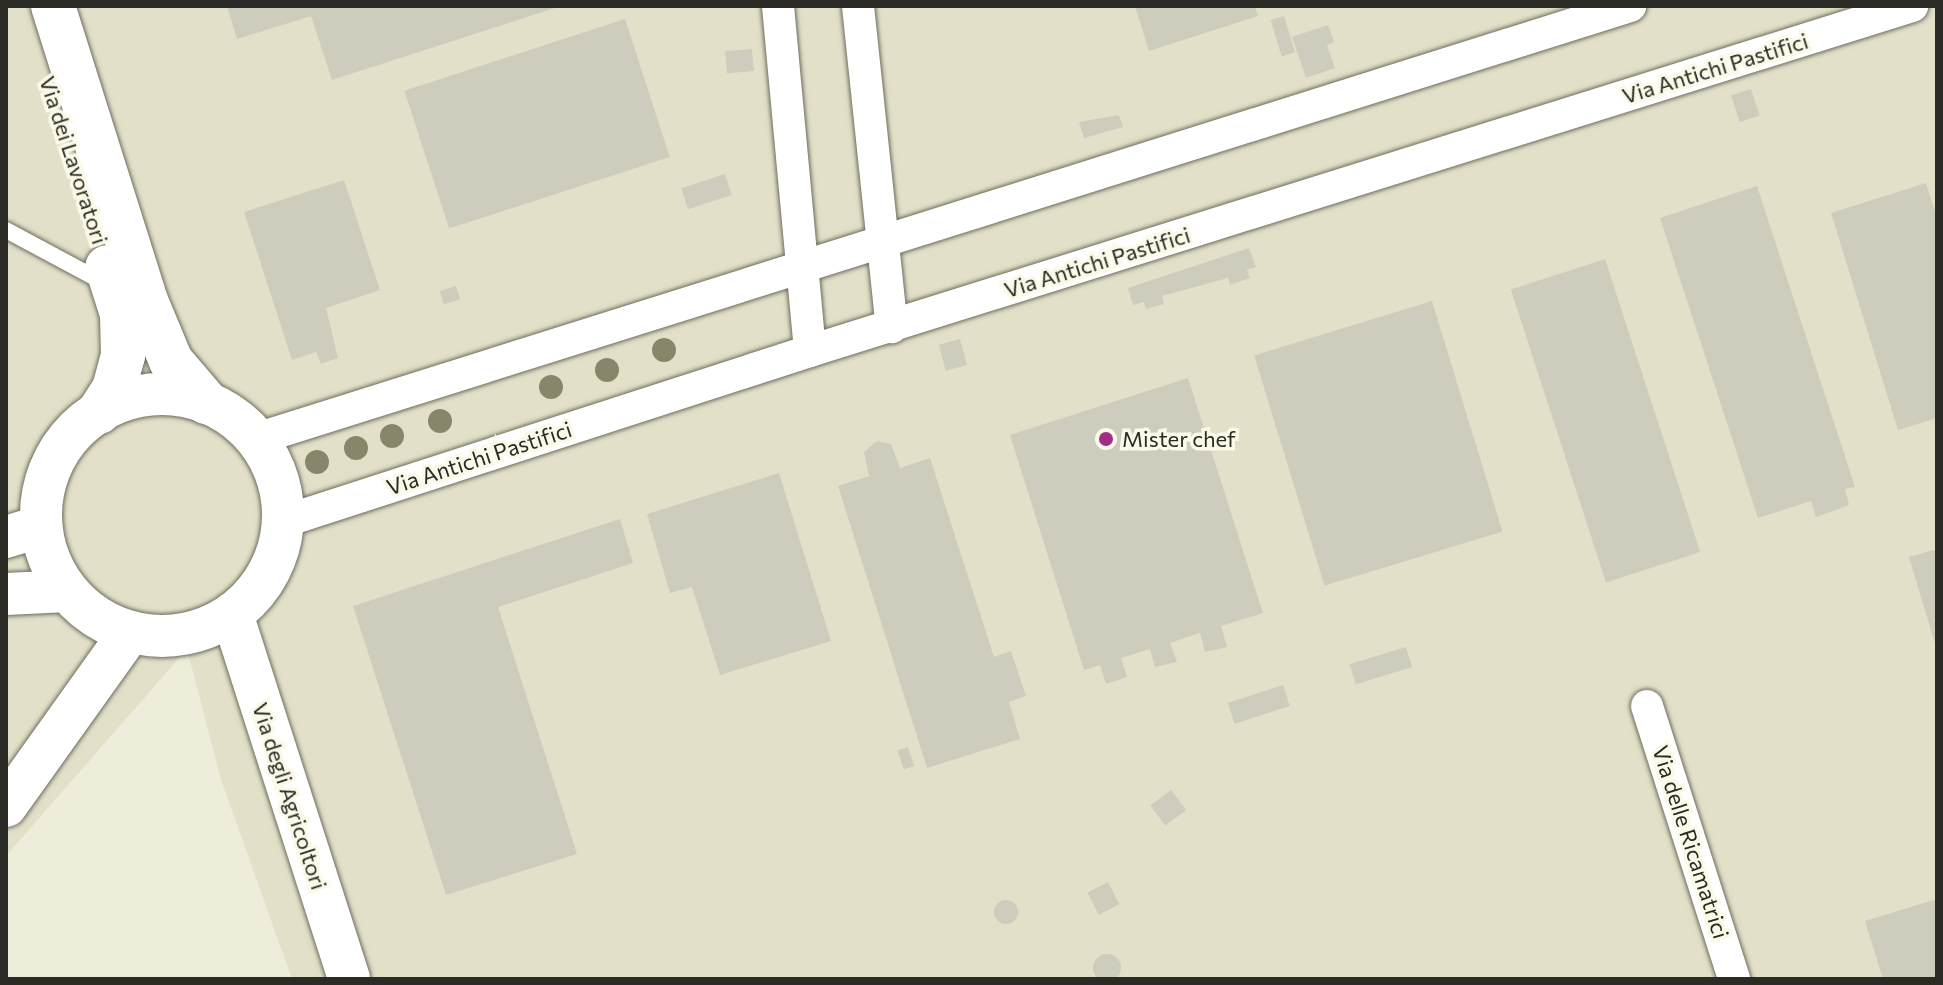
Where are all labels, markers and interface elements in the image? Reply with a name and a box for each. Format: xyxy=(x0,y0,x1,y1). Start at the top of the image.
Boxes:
street label: Via Antichi Pastifici xyxy=(1619,27,1811,109)
street label: Via dei Lavoratori xyxy=(34,73,114,247)
street label: Via Antichi Pastifici xyxy=(1001,221,1193,303)
street label: Via Antichi Pastifici xyxy=(383,416,575,500)
place label: Mister chef xyxy=(1122,426,1236,452)
marker: Mister chef xyxy=(1097,430,1115,448)
street label: Via degli Agricoltori xyxy=(247,699,333,893)
street label: Via delle Ricamatrici xyxy=(1647,742,1735,942)

